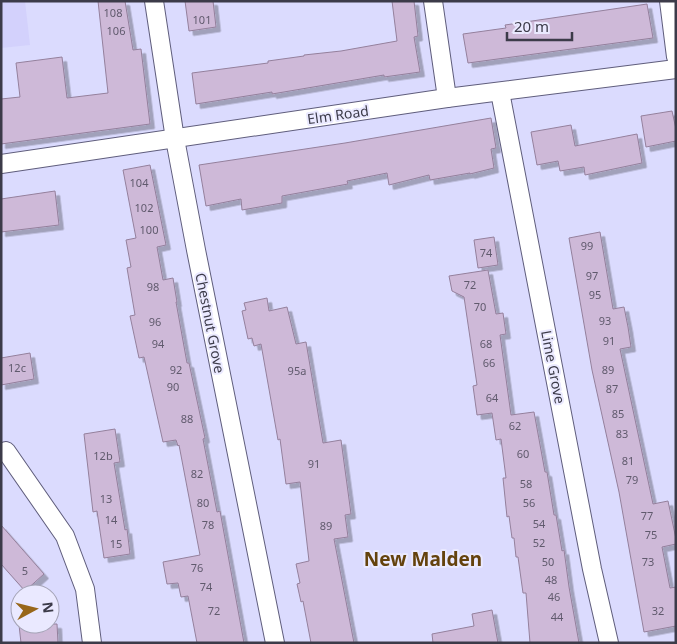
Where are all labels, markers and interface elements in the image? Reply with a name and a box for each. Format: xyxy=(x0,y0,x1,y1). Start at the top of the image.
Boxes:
house number: 108 xyxy=(104,5,122,20)
scale bar xyxy=(507,10,572,42)
house number: 101 xyxy=(193,12,211,27)
text: 20 m xyxy=(514,16,549,36)
house number: 106 xyxy=(107,23,125,38)
street label: Elm Road xyxy=(306,101,370,128)
house number: 104 xyxy=(130,175,149,190)
house number: 102 xyxy=(135,200,153,215)
house number: 100 xyxy=(140,222,158,237)
house number: 99 xyxy=(581,238,593,253)
house number: 74 xyxy=(480,245,493,260)
house number: 97 xyxy=(586,268,598,283)
street label: Chestnut Grove xyxy=(191,271,230,375)
house number: 72 xyxy=(464,277,476,292)
house number: 98 xyxy=(147,279,159,294)
house number: 95 xyxy=(589,287,601,302)
house number: 70 xyxy=(474,299,486,314)
house number: 93 xyxy=(599,313,611,328)
house number: 96 xyxy=(149,314,161,329)
street label: Lime Grove xyxy=(537,329,570,405)
house number: 91 xyxy=(603,333,615,348)
house number: 94 xyxy=(152,336,165,351)
house number: 68 xyxy=(480,336,492,351)
house number: 66 xyxy=(483,355,495,370)
house number: 12c xyxy=(8,360,26,375)
house number: 92 xyxy=(170,362,182,377)
house number: 89 xyxy=(602,362,614,377)
house number: 95a xyxy=(288,363,306,378)
house number: 90 xyxy=(167,379,179,394)
house number: 87 xyxy=(606,381,618,396)
house number: 64 xyxy=(486,390,499,405)
house number: 85 xyxy=(612,406,624,421)
house number: 88 xyxy=(181,411,193,426)
house number: 62 xyxy=(509,418,521,433)
house number: 83 xyxy=(616,426,628,441)
house number: 60 xyxy=(517,446,529,461)
house number: 12b xyxy=(93,448,113,463)
house number: 81 xyxy=(622,453,634,468)
house number: 91 xyxy=(308,456,320,471)
house number: 82 xyxy=(191,466,203,481)
house number: 79 xyxy=(626,472,638,487)
house number: 58 xyxy=(520,476,532,491)
house number: 13 xyxy=(100,491,112,506)
house number: 80 xyxy=(197,495,209,510)
house number: 56 xyxy=(523,495,535,510)
house number: 77 xyxy=(641,508,653,523)
house number: 14 xyxy=(105,512,118,527)
house number: 54 xyxy=(533,516,546,531)
house number: 78 xyxy=(202,517,214,532)
house number: 89 xyxy=(320,518,332,533)
house number: 75 xyxy=(645,527,657,542)
house number: 52 xyxy=(533,535,545,550)
house number: 15 xyxy=(110,536,122,551)
district label: New Malden xyxy=(364,546,482,572)
house number: 50 xyxy=(542,554,554,569)
house number: 73 xyxy=(642,554,654,569)
house number: 76 xyxy=(191,560,203,575)
house number: 5 xyxy=(22,563,28,578)
house number: 48 xyxy=(545,572,557,587)
house number: 74 xyxy=(200,579,213,594)
north arrow xyxy=(10,584,60,634)
house number: 46 xyxy=(548,589,560,604)
text: N xyxy=(38,601,59,614)
house number: 72 xyxy=(208,603,220,618)
house number: 32 xyxy=(652,603,664,618)
house number: 44 xyxy=(551,609,564,624)

